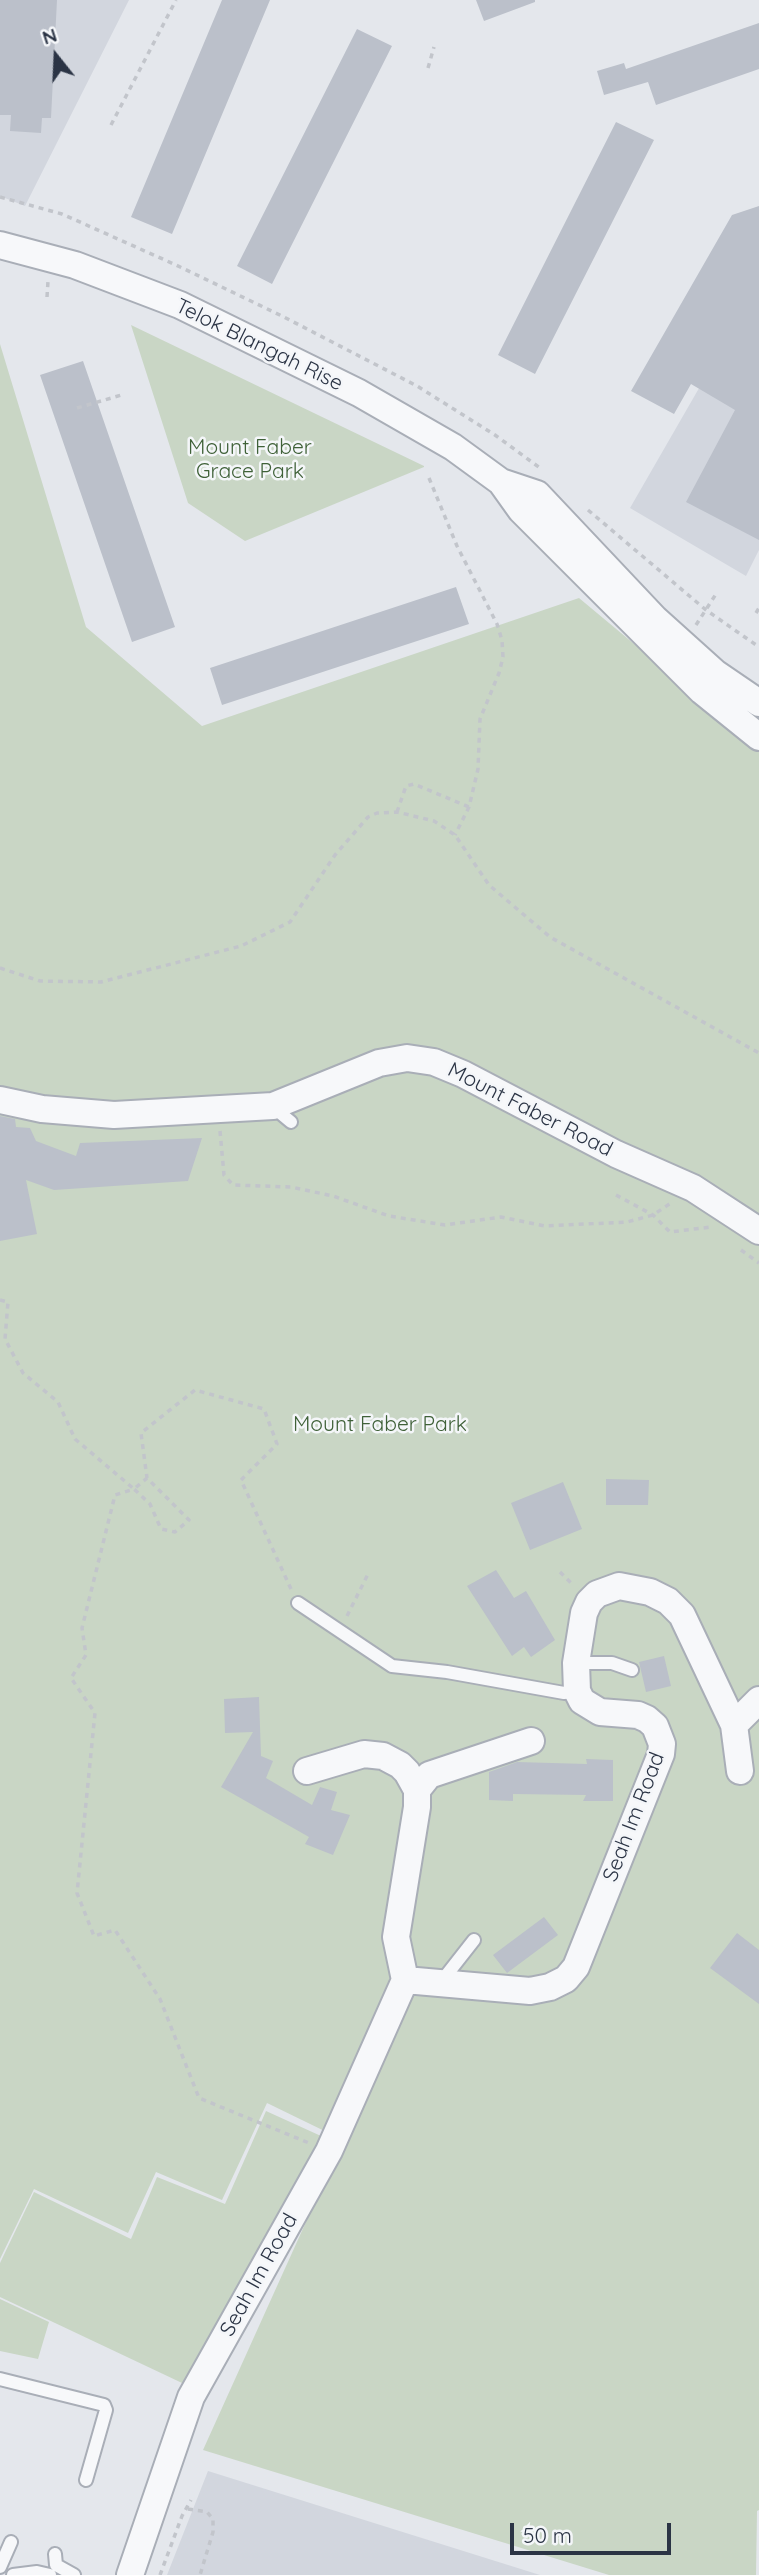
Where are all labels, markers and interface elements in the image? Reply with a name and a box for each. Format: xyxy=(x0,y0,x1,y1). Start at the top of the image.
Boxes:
north arrow xyxy=(21,21,91,91)
text: N xyxy=(39,22,60,50)
street label: Telok Blangah Rise xyxy=(171,294,347,396)
park label: Mount Faber Grace Park xyxy=(188,435,312,485)
street label: Mount Faber Road xyxy=(443,1058,617,1162)
park label: Mount Faber Park xyxy=(293,1412,467,1438)
street label: Seah Im Road xyxy=(598,1749,670,1885)
street label: Seah Im Road xyxy=(215,2209,303,2341)
scale bar xyxy=(514,2508,675,2552)
text: 50 m xyxy=(523,2522,572,2548)

